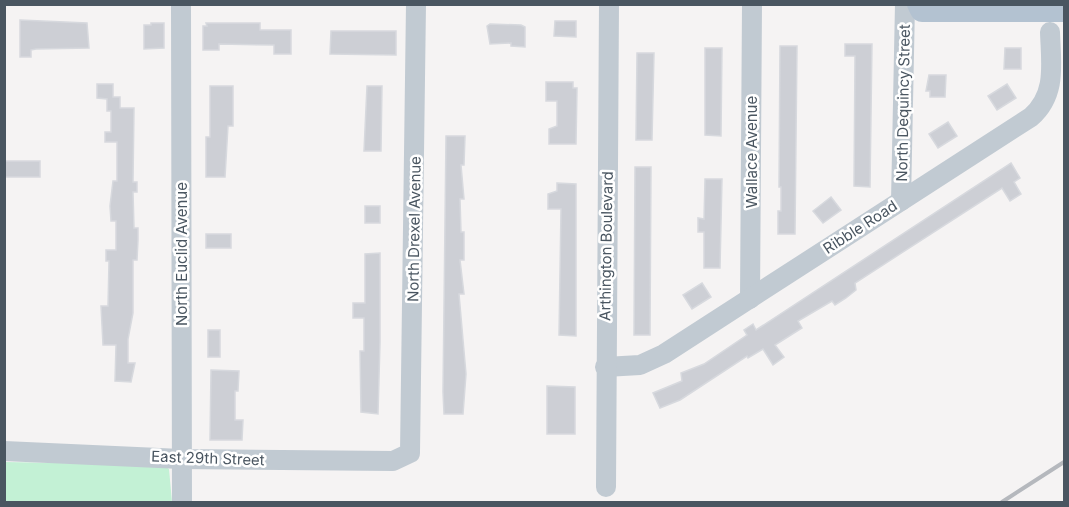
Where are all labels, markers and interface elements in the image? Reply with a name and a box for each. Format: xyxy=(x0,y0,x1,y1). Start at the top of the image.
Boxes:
street label: North Dequincy Street xyxy=(892,24,914,182)
street label: Wallace Avenue xyxy=(742,96,761,208)
street label: North Drexel Avenue xyxy=(403,156,425,302)
street label: Arthington Boulevard xyxy=(595,171,617,321)
street label: North Euclid Avenue xyxy=(172,182,191,326)
street label: Ribble Road xyxy=(819,196,901,258)
street label: East 29th Street xyxy=(151,447,265,469)

